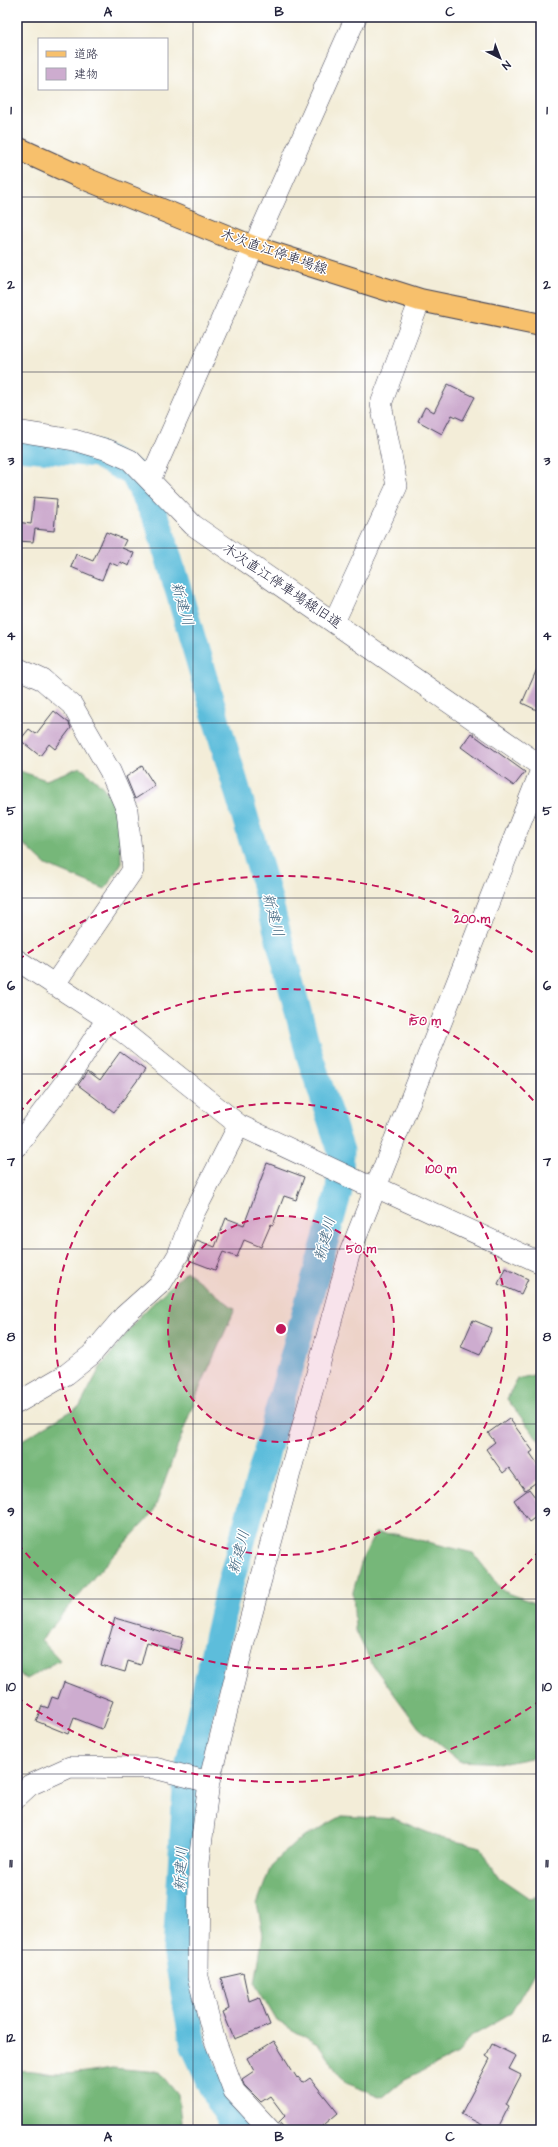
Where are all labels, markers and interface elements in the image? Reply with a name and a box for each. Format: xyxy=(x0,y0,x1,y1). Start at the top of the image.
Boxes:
text: A xyxy=(104,3,113,21)
text: B xyxy=(274,3,284,21)
text: C xyxy=(445,3,455,21)
legend xyxy=(38,38,168,90)
north arrow xyxy=(480,38,520,78)
text: 道路 xyxy=(74,46,98,63)
text: N xyxy=(499,57,514,73)
text: 建物 xyxy=(74,66,98,83)
text: 1 xyxy=(10,101,12,119)
text: 1 xyxy=(546,101,548,119)
street label: 木次直江停車場線 xyxy=(218,224,330,280)
text: 2 xyxy=(6,276,15,294)
text: 2 xyxy=(542,276,551,294)
text: 3 xyxy=(7,452,15,470)
text: 3 xyxy=(543,452,551,470)
street label: 木次直江停車場線旧道 xyxy=(218,539,346,633)
water label: 新建川 xyxy=(166,579,198,629)
text: 4 xyxy=(7,627,16,645)
text: 4 xyxy=(543,627,552,645)
text: 5 xyxy=(6,802,16,820)
text: 5 xyxy=(542,802,552,820)
water label: 新建川 xyxy=(257,891,289,939)
text: 200 m xyxy=(453,911,491,928)
text: 6 xyxy=(7,977,16,995)
text: 6 xyxy=(543,977,552,995)
text: 150 m xyxy=(409,1013,442,1030)
text: 7 xyxy=(6,1153,16,1171)
text: 7 xyxy=(542,1153,552,1171)
text: 100 m xyxy=(426,1161,457,1178)
water label: 新建川 xyxy=(309,1215,341,1263)
text: 50 m xyxy=(346,1241,377,1258)
centre of rings xyxy=(274,1322,288,1336)
text: 8 xyxy=(7,1328,16,1346)
text: 8 xyxy=(543,1328,552,1346)
text: 9 xyxy=(7,1503,15,1521)
text: 9 xyxy=(543,1503,551,1521)
water label: 新建川 xyxy=(223,1528,255,1576)
text: 10 xyxy=(6,1678,17,1696)
text: 10 xyxy=(542,1678,553,1696)
water label: 新建川 xyxy=(169,1846,193,1892)
text: 11 xyxy=(9,1854,13,1872)
text: 11 xyxy=(545,1854,549,1872)
text: 12 xyxy=(6,2029,16,2047)
text: 12 xyxy=(542,2029,552,2047)
text: A xyxy=(104,2128,113,2146)
text: B xyxy=(274,2128,284,2146)
text: C xyxy=(445,2128,455,2146)

